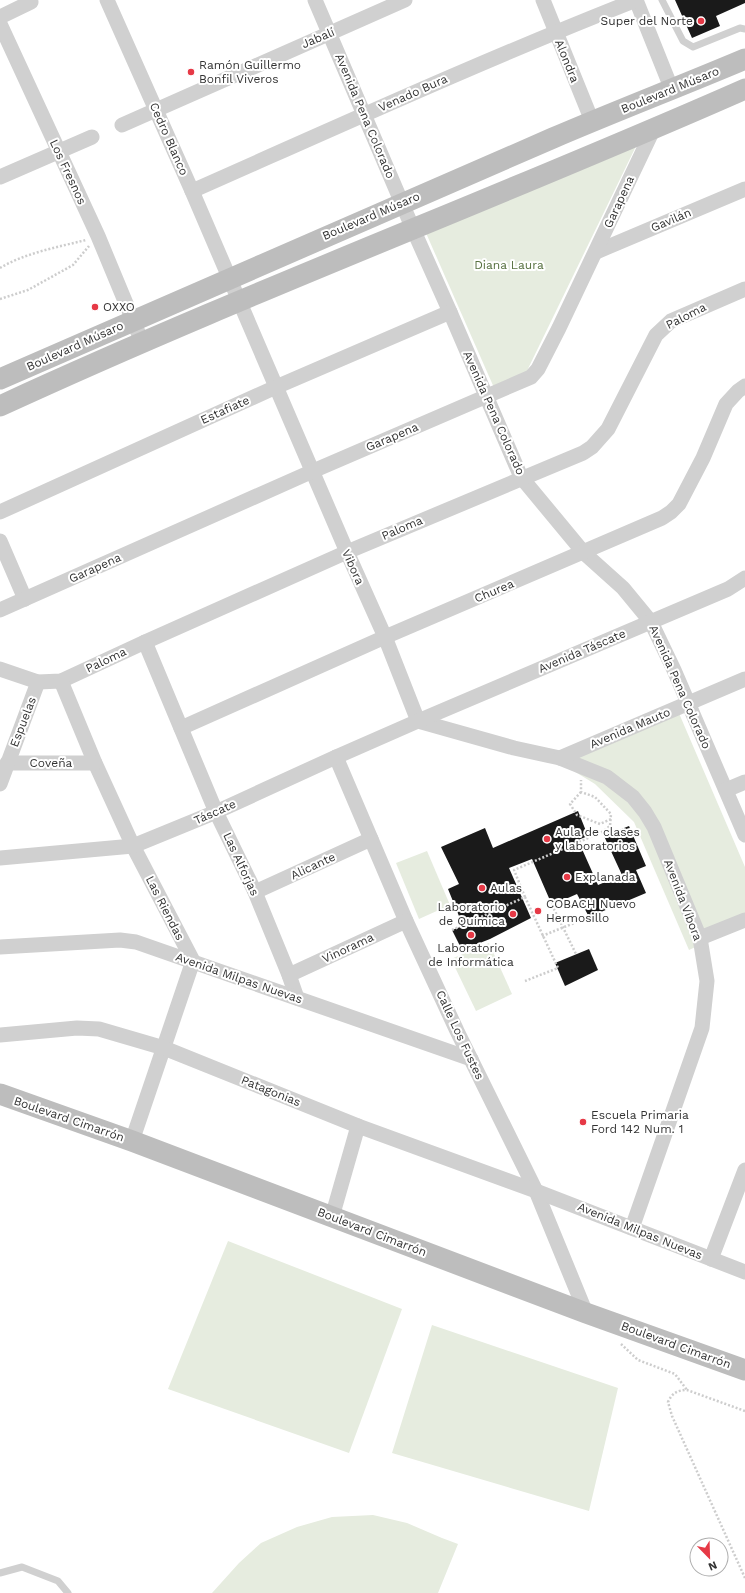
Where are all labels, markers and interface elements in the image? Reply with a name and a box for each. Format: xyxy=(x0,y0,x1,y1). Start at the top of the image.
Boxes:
place label: Super del Norte xyxy=(601,14,693,28)
marker: Super del Norte xyxy=(696,16,706,26)
street label: Jabalí xyxy=(299,25,337,51)
street label: Alondra xyxy=(552,37,582,85)
street label: Avenida Pena Colorado xyxy=(332,52,398,180)
place label: Ramón Guillermo Bonfil Viveros xyxy=(199,58,301,86)
street label: Boulevard Músaro xyxy=(619,64,721,116)
marker: Ramón Guillermo Bonfil Viveros xyxy=(186,67,196,77)
street label: Venado Bura xyxy=(376,71,450,114)
street label: Cedro Blanco xyxy=(147,100,191,178)
street label: Los Fresnos xyxy=(47,137,89,207)
street label: Garapena xyxy=(601,174,637,230)
street label: Boulevard Músaro xyxy=(320,189,422,243)
street label: Gavilán xyxy=(649,205,693,235)
park label: Diana Laura xyxy=(474,258,544,272)
place label: OXXO xyxy=(103,300,135,314)
street label: Paloma xyxy=(664,300,709,332)
marker: OXXO xyxy=(90,302,100,312)
street label: Boulevard Músaro xyxy=(24,318,126,374)
street label: Avenida Pena Colorado xyxy=(460,349,528,477)
street label: Estafiate xyxy=(198,393,252,427)
street label: Garapena xyxy=(364,420,421,454)
street label: Paloma xyxy=(379,513,425,543)
street label: Vibora xyxy=(339,547,367,587)
street label: Garapena xyxy=(67,550,123,586)
street label: Churea xyxy=(472,576,516,606)
street label: Avenida Pena Colorado xyxy=(646,623,714,751)
street label: Avenida Táscate xyxy=(536,626,628,676)
street label: Paloma xyxy=(83,644,129,675)
street label: Espuelas xyxy=(7,695,39,749)
street label: Avenida Mauto xyxy=(588,705,672,751)
street label: Coveña xyxy=(30,756,73,770)
street label: Táscate xyxy=(192,797,238,827)
place label: Aula de clases y laboratorios xyxy=(555,825,640,853)
street label: Las Alforjas xyxy=(220,830,262,898)
marker: Aula de clases y laboratorios xyxy=(542,834,552,844)
street label: Alicante xyxy=(288,850,338,882)
street label: Avenida Víbora xyxy=(661,857,705,943)
place label: Explanada xyxy=(575,870,636,884)
marker: Explanada xyxy=(562,872,572,882)
street label: Las Riendas xyxy=(143,873,187,943)
place label: Aulas xyxy=(490,881,522,895)
marker: Aulas xyxy=(477,883,487,893)
place label: COBACH Nuevo Hermosillo xyxy=(546,897,636,925)
place label: Laboratorio de Química xyxy=(438,900,505,928)
marker: COBACH Nuevo Hermosillo xyxy=(533,906,543,916)
marker: Laboratorio de Química xyxy=(508,909,518,919)
street label: Vinorama xyxy=(320,930,376,966)
marker: Laboratorio de Informática xyxy=(466,930,476,940)
place label: Laboratorio de Informática xyxy=(428,941,514,969)
street label: Avenida Milpas Nuevas xyxy=(174,950,304,1006)
street label: Calle Los Fustes xyxy=(433,988,487,1082)
street label: Patagonias xyxy=(239,1073,303,1109)
street label: Boulevard Cimarrón xyxy=(12,1094,126,1144)
place label: Escuela Primaria Ford 142 Num. 1 xyxy=(591,1108,689,1136)
marker: Escuela Primaria Ford 142 Num. 1 xyxy=(578,1117,588,1127)
street label: Avenida Milpas Nuevas xyxy=(576,1200,704,1262)
street label: Boulevard Cimarrón xyxy=(315,1205,429,1259)
street label: Boulevard Cimarrón xyxy=(619,1319,733,1371)
north arrow xyxy=(689,1537,729,1577)
text: N xyxy=(706,1558,719,1573)

